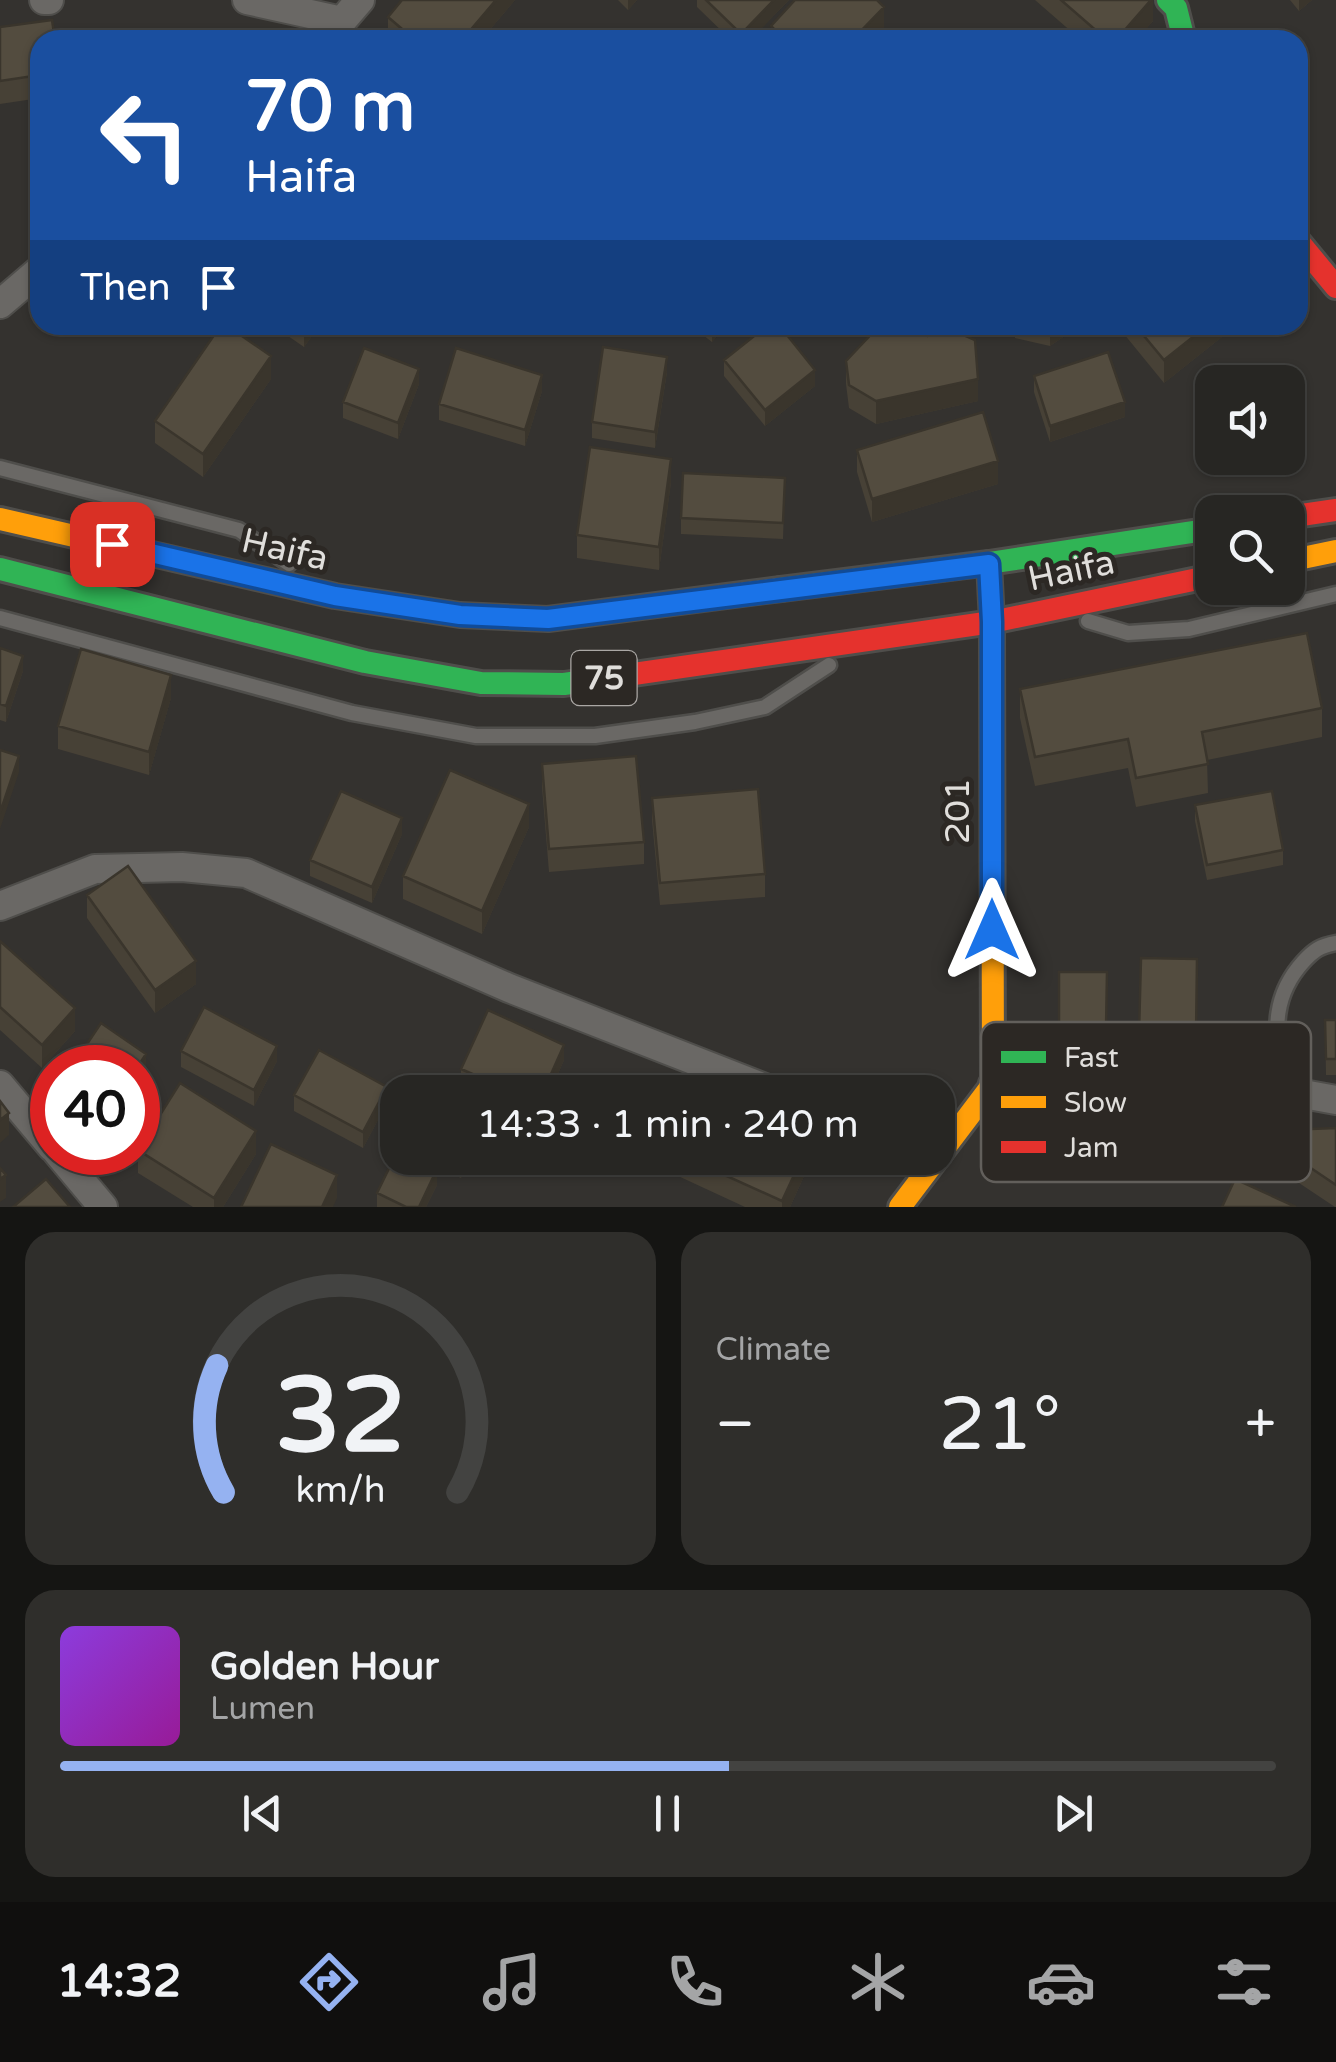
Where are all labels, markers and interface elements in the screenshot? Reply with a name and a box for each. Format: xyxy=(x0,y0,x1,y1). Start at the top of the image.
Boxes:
text: 70 m xyxy=(245,66,415,150)
icon: left xyxy=(80,70,210,200)
text: Haifa xyxy=(245,151,357,205)
icon: arrive xyxy=(191,260,246,315)
text: Then xyxy=(80,265,171,311)
map controls xyxy=(1195,365,1305,605)
button: sound xyxy=(1195,365,1305,475)
button: search xyxy=(1195,495,1305,605)
pin xyxy=(70,502,155,587)
icon: arrive xyxy=(85,517,140,572)
street label: Haifa xyxy=(238,520,332,580)
street label: Haifa xyxy=(1024,541,1118,601)
road number: 75 xyxy=(572,651,636,705)
street label: 201 xyxy=(937,778,979,844)
position arrow xyxy=(940,878,1044,982)
legend xyxy=(981,1022,1311,1182)
text: Fast xyxy=(1064,1041,1119,1075)
speed limit sign: 40 xyxy=(30,1045,160,1175)
text: Slow xyxy=(1064,1086,1127,1120)
text: 14:33 · 1 min · 240 m xyxy=(476,1102,859,1148)
text: Jam xyxy=(1064,1131,1119,1165)
text: Climate xyxy=(716,1331,831,1369)
text: 32 xyxy=(275,1355,406,1480)
text: 21° xyxy=(939,1380,1061,1470)
text: − xyxy=(716,1392,755,1458)
text: + xyxy=(1245,1392,1276,1458)
text: km/h xyxy=(295,1469,385,1512)
text: Golden Hour xyxy=(210,1644,439,1690)
text: Lumen xyxy=(210,1690,315,1728)
icon: previous xyxy=(235,1786,290,1841)
icon: pause xyxy=(640,1786,695,1841)
icon: next xyxy=(1046,1786,1101,1841)
icon: directions xyxy=(294,1947,364,2017)
icon: music xyxy=(477,1947,547,2017)
icon: phone xyxy=(660,1947,730,2017)
icon: climate xyxy=(843,1947,913,2017)
icon: car xyxy=(1026,1947,1096,2017)
icon: filters xyxy=(1209,1947,1279,2017)
text: 14:32 xyxy=(57,1955,181,2009)

